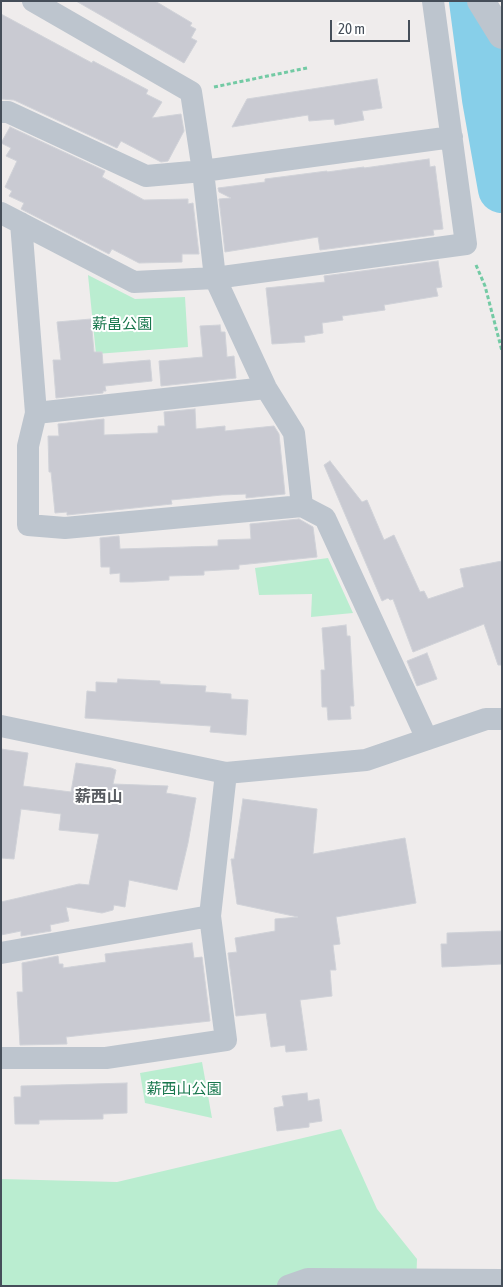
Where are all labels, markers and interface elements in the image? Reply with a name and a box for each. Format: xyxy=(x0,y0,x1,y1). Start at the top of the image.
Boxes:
scale bar xyxy=(333,10,413,42)
text: 20 m xyxy=(338,20,365,37)
park label: 薪畠公園 xyxy=(92,315,152,333)
district label: 薪西山 xyxy=(75,787,123,807)
park label: 薪西山公園 xyxy=(147,1080,221,1098)

